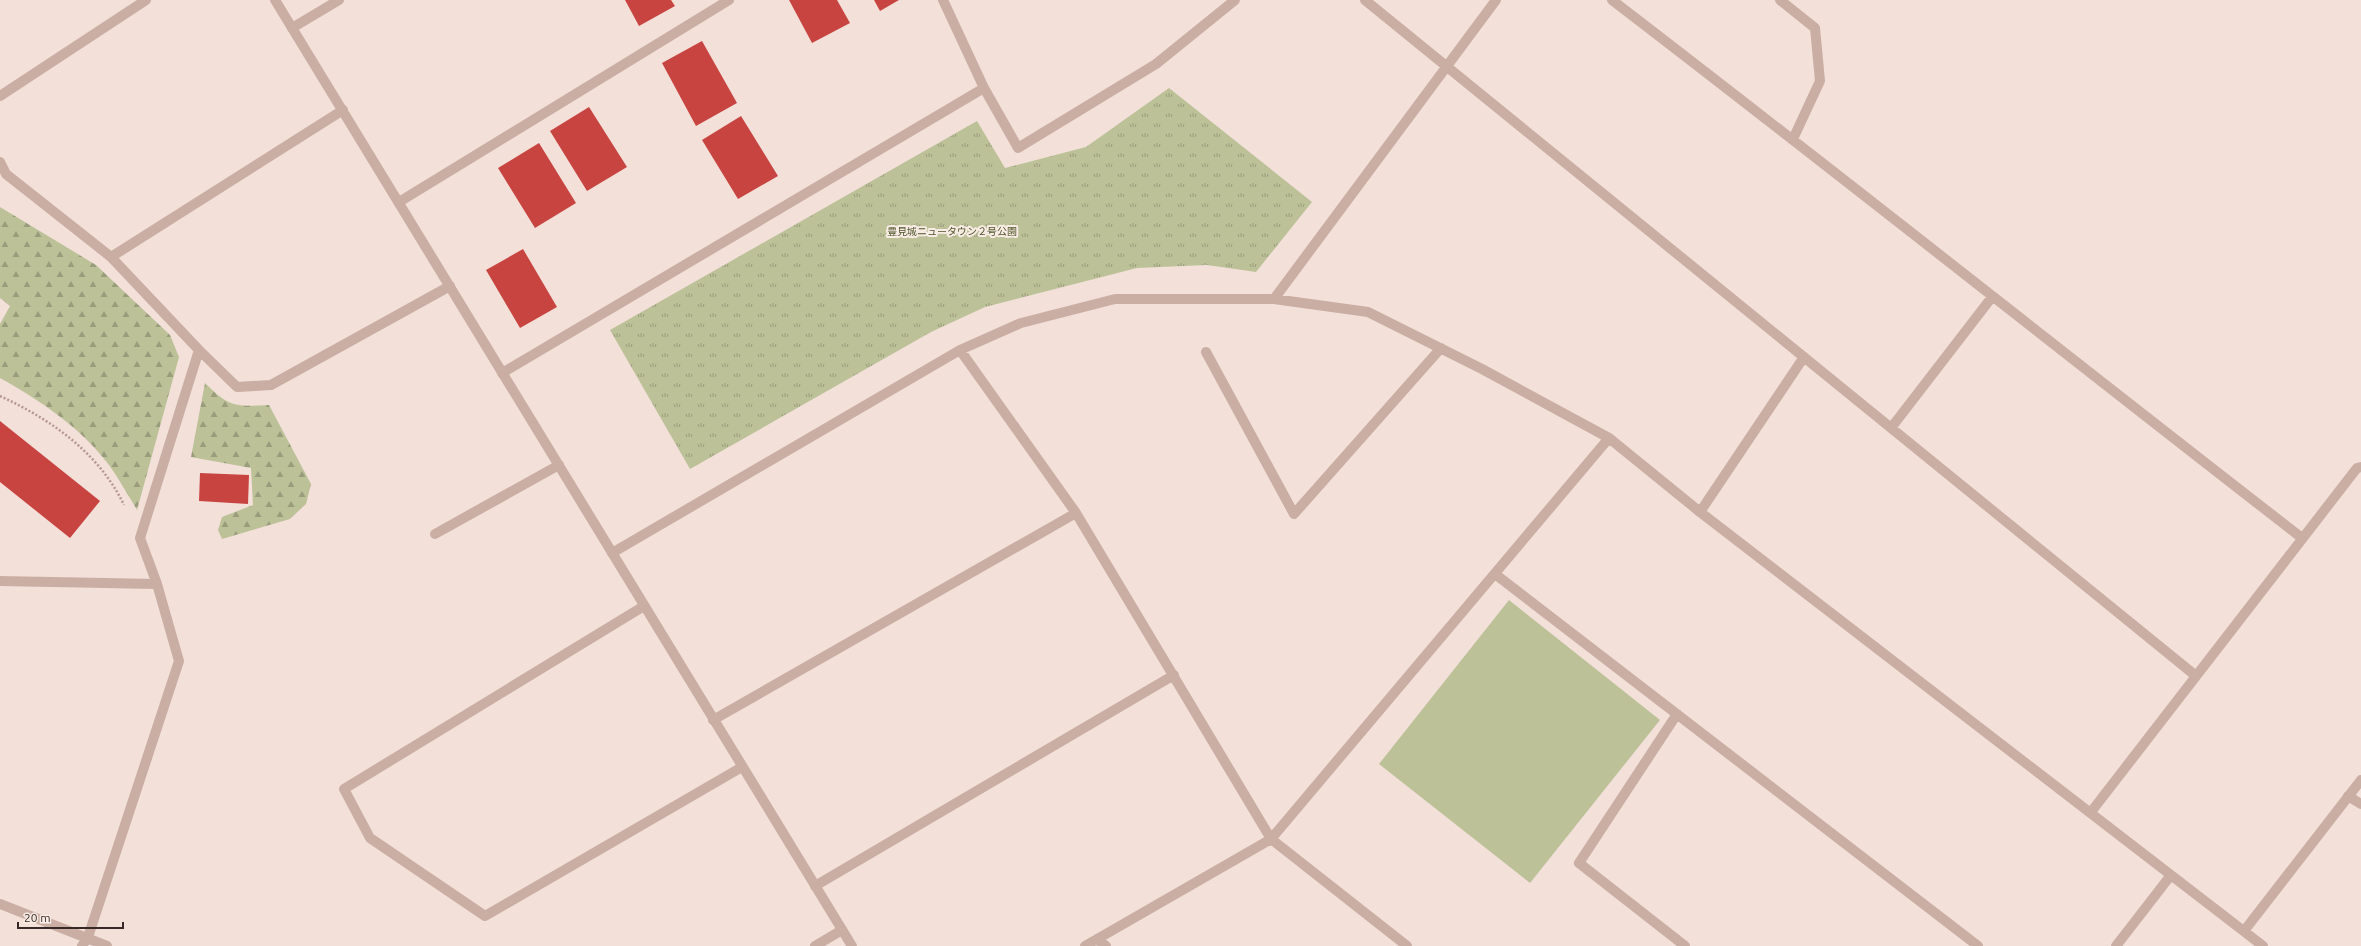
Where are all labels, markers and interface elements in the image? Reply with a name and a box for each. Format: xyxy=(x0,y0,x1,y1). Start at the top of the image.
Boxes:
park label: 豊見城ニュータウン２号公園 xyxy=(887,226,1017,237)
scale bar xyxy=(18,904,123,930)
text: 20 m xyxy=(24,911,51,924)

